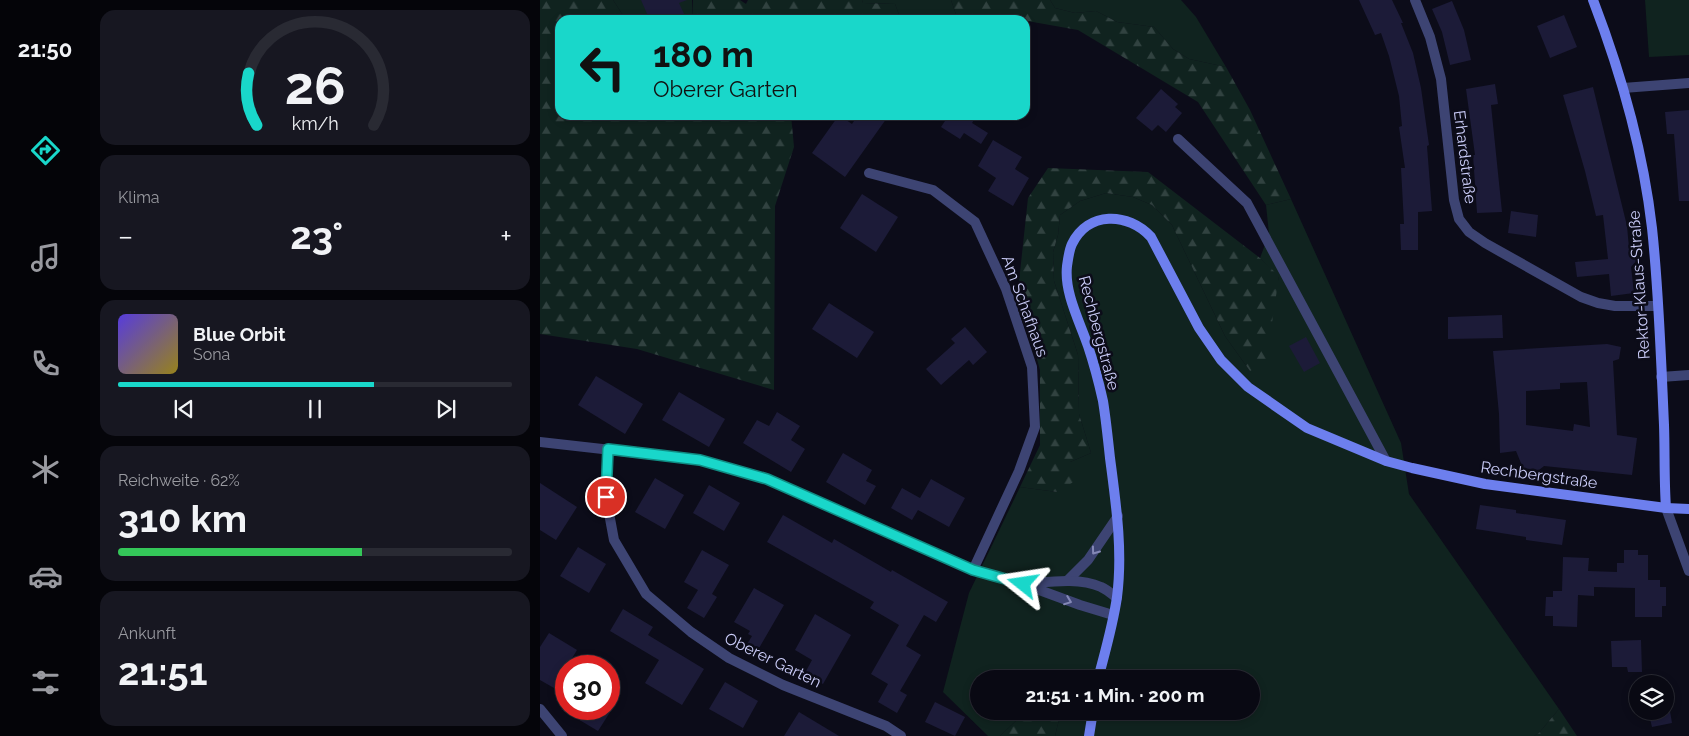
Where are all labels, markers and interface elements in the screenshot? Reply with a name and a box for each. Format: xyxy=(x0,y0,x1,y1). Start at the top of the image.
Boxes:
text: 180 m xyxy=(653,34,754,75)
icon: left xyxy=(570,35,635,100)
text: 21:50 xyxy=(18,36,72,62)
text: 26 xyxy=(285,55,345,116)
text: Oberer Garten xyxy=(653,76,798,102)
street label: Erhardstraße xyxy=(1450,109,1480,205)
text: km/h xyxy=(291,113,339,134)
icon: directions xyxy=(28,133,63,168)
text: Klima xyxy=(118,188,160,207)
street label: Rektor-Klaus-Straße xyxy=(1624,210,1654,360)
text: 23° xyxy=(290,213,343,258)
text: − xyxy=(118,220,133,253)
text: + xyxy=(500,220,512,253)
icon: music xyxy=(28,240,63,275)
street label: Am Schafhaus xyxy=(998,253,1052,360)
street label: Rechbergstraße xyxy=(1075,274,1123,392)
text: Blue Orbit xyxy=(193,323,285,345)
text: Sona xyxy=(193,345,230,364)
icon: phone xyxy=(28,346,63,381)
icon: previous xyxy=(170,395,198,423)
icon: pause xyxy=(301,395,329,423)
icon: next xyxy=(432,395,460,423)
icon: climate xyxy=(28,452,63,487)
street label: Rechbergstraße xyxy=(1479,457,1599,493)
text: Reichweite · 62% xyxy=(118,471,240,490)
pin xyxy=(585,476,627,518)
icon: arrive xyxy=(592,483,620,511)
text: 310 km xyxy=(118,496,247,541)
one-way arrow xyxy=(1092,545,1101,555)
position arrow xyxy=(996,557,1048,609)
icon: car xyxy=(28,559,63,594)
one-way arrow xyxy=(1063,595,1071,605)
text: Ankunft xyxy=(118,624,176,643)
street label: Oberer Garten xyxy=(722,628,824,692)
text: 21:51 xyxy=(118,649,207,694)
speed limit sign: 30 xyxy=(555,655,620,720)
icon: filters xyxy=(28,665,63,700)
map controls xyxy=(1629,675,1674,720)
button: layers xyxy=(1629,675,1674,720)
text: 21:51 · 1 Min. · 200 m xyxy=(1026,684,1204,706)

